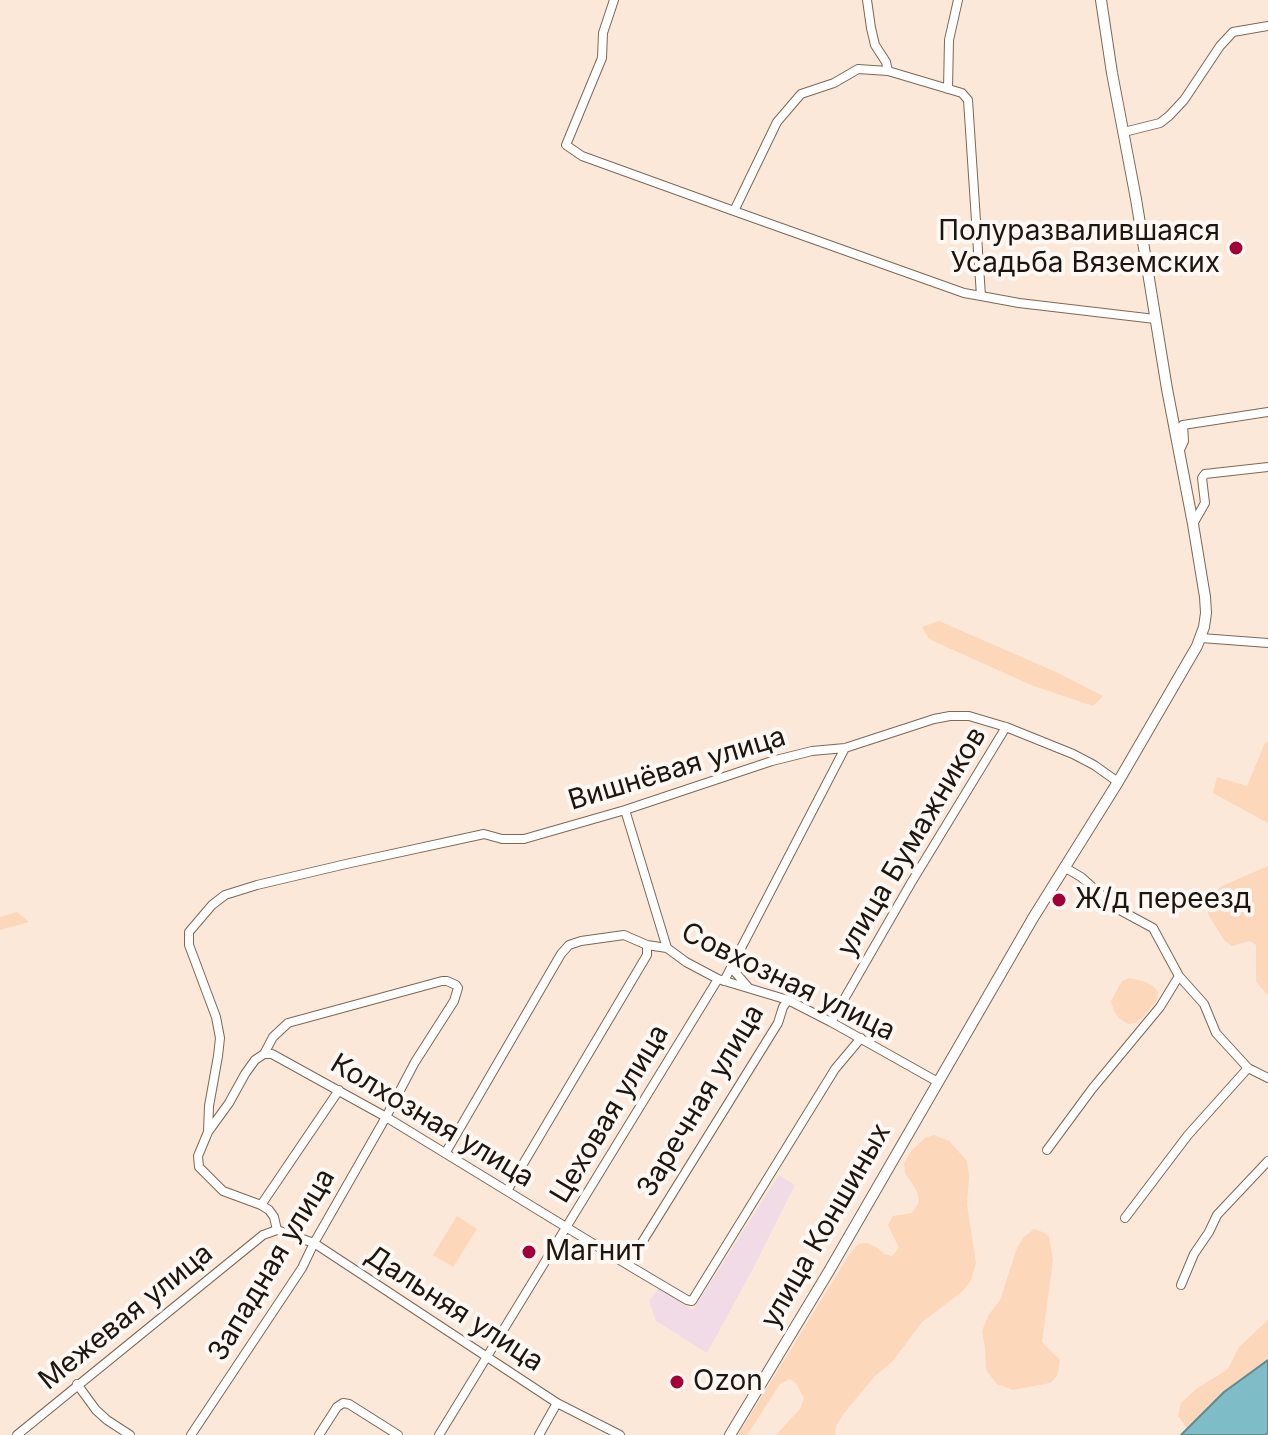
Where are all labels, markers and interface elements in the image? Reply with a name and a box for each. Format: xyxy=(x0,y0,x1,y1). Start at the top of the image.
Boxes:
place label: Полуразвалившаяся Усадьба Вяземских xyxy=(938,215,1220,281)
marker: Полуразвалившаяся Усадьба Вяземских xyxy=(1227,239,1245,257)
street label: Вишнёвая улица xyxy=(564,720,790,818)
street label: улица Бумажников xyxy=(830,721,994,963)
place label: Ж/д переезд xyxy=(1075,883,1251,917)
marker: Ж/д переезд xyxy=(1050,891,1068,909)
street label: Совхозная улица xyxy=(676,916,900,1048)
street label: Заречная улица xyxy=(630,999,772,1203)
street label: Цеховая улица xyxy=(544,1019,676,1209)
street label: Колхозная улица xyxy=(324,1047,540,1195)
street label: улица Коншиных xyxy=(754,1118,898,1334)
street label: Западная улица xyxy=(201,1163,343,1367)
place label: Магнит xyxy=(545,1235,645,1269)
street label: Межевая улица xyxy=(32,1237,220,1397)
street label: Дальняя улица xyxy=(359,1239,549,1379)
marker: Магнит xyxy=(520,1243,538,1261)
place label: Ozon xyxy=(693,1365,763,1399)
marker: Ozon xyxy=(668,1373,686,1391)

